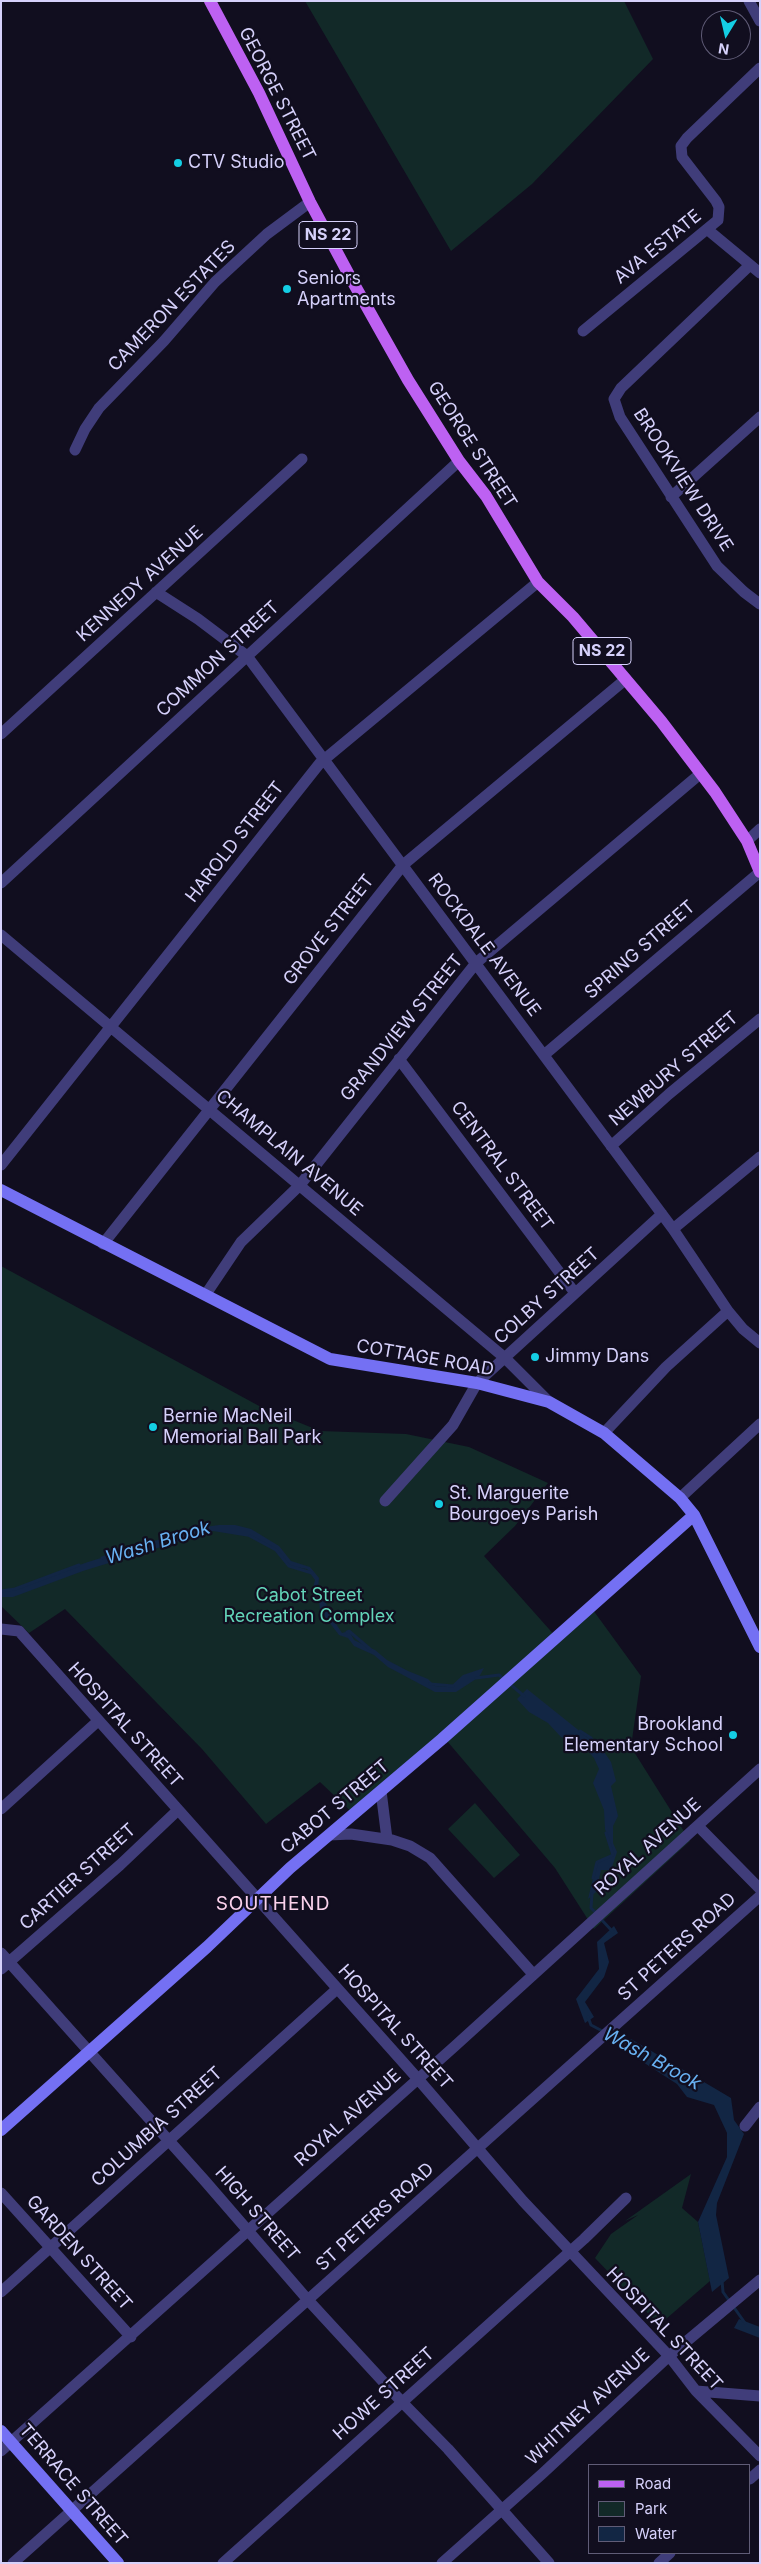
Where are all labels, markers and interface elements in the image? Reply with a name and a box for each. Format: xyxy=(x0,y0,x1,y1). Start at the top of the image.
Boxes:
north arrow xyxy=(701,10,751,60)
street label: GEORGE STREET xyxy=(234,24,320,164)
text: N xyxy=(717,40,730,59)
place label: CTV Studio xyxy=(188,152,285,174)
marker: CTV Studio xyxy=(172,157,184,169)
street label: AVA ESTATE xyxy=(610,205,706,289)
road number: NS 22 xyxy=(299,222,357,248)
street label: CAMERON ESTATES xyxy=(104,236,240,376)
place label: Seniors Apartments xyxy=(297,268,396,310)
marker: Seniors Apartments xyxy=(281,283,293,295)
street label: GEORGE STREET xyxy=(423,378,521,512)
street label: BROOKVIEW DRIVE xyxy=(629,404,737,556)
street label: KENNEDY AVENUE xyxy=(72,522,208,646)
street label: COMMON STREET xyxy=(152,597,284,721)
road number: NS 22 xyxy=(573,637,631,664)
street label: HAROLD STREET xyxy=(181,777,289,907)
street label: ROCKDALE AVENUE xyxy=(423,869,545,1021)
street label: GROVE STREET xyxy=(279,870,379,990)
street label: SPRING STREET xyxy=(580,896,700,1004)
street label: GRANDVIEW STREET xyxy=(336,950,468,1106)
street label: NEWBURY STREET xyxy=(605,1007,743,1131)
street label: CHAMPLAIN AVENUE xyxy=(211,1085,367,1221)
street label: CENTRAL STREET xyxy=(446,1097,558,1235)
street label: COLBY STREET xyxy=(490,1243,604,1349)
street label: COTTAGE ROAD xyxy=(355,1335,495,1381)
place label: Jimmy Dans xyxy=(545,1346,649,1368)
marker: Jimmy Dans xyxy=(529,1351,541,1363)
place label: Bernie MacNeil Memorial Ball Park xyxy=(163,1406,321,1448)
marker: Bernie MacNeil Memorial Ball Park xyxy=(147,1421,159,1433)
place label: St. Marguerite Bourgoeys Parish xyxy=(449,1483,599,1526)
marker: St. Marguerite Bourgoeys Parish xyxy=(433,1498,445,1510)
water label: Wash Brook xyxy=(103,1516,213,1570)
park label: Cabot Street Recreation Complex xyxy=(223,1585,395,1628)
street label: HOSPITAL STREET xyxy=(63,1658,187,1792)
place label: Brookland Elementary School xyxy=(564,1714,723,1756)
marker: Brookland Elementary School xyxy=(727,1729,739,1741)
street label: CABOT STREET xyxy=(276,1755,394,1859)
street label: ROYAL AVENUE xyxy=(590,1794,706,1900)
street label: CARTIER STREET xyxy=(16,1819,140,1935)
street label: ST PETERS ROAD xyxy=(614,1888,740,2006)
district label: SOUTHEND xyxy=(215,1893,331,1915)
street label: HOSPITAL STREET xyxy=(333,1960,457,2094)
water label: Wash Brook xyxy=(599,2023,705,2095)
street label: COLUMBIA STREET xyxy=(87,2062,227,2192)
street label: ROYAL AVENUE xyxy=(290,2065,406,2171)
street label: ST PETERS ROAD xyxy=(312,2158,438,2276)
street label: HIGH STREET xyxy=(210,2162,304,2266)
street label: GARDEN STREET xyxy=(22,2191,136,2315)
street label: HOSPITAL STREET xyxy=(601,2263,727,2395)
street label: HOWE STREET xyxy=(329,2343,439,2445)
street label: WHITNEY AVENUE xyxy=(522,2344,654,2470)
street label: TERRACE STREET xyxy=(14,2420,132,2550)
legend xyxy=(588,2464,751,2554)
text: Road xyxy=(635,2474,671,2493)
text: Park xyxy=(635,2499,667,2518)
text: Water xyxy=(635,2524,677,2543)

